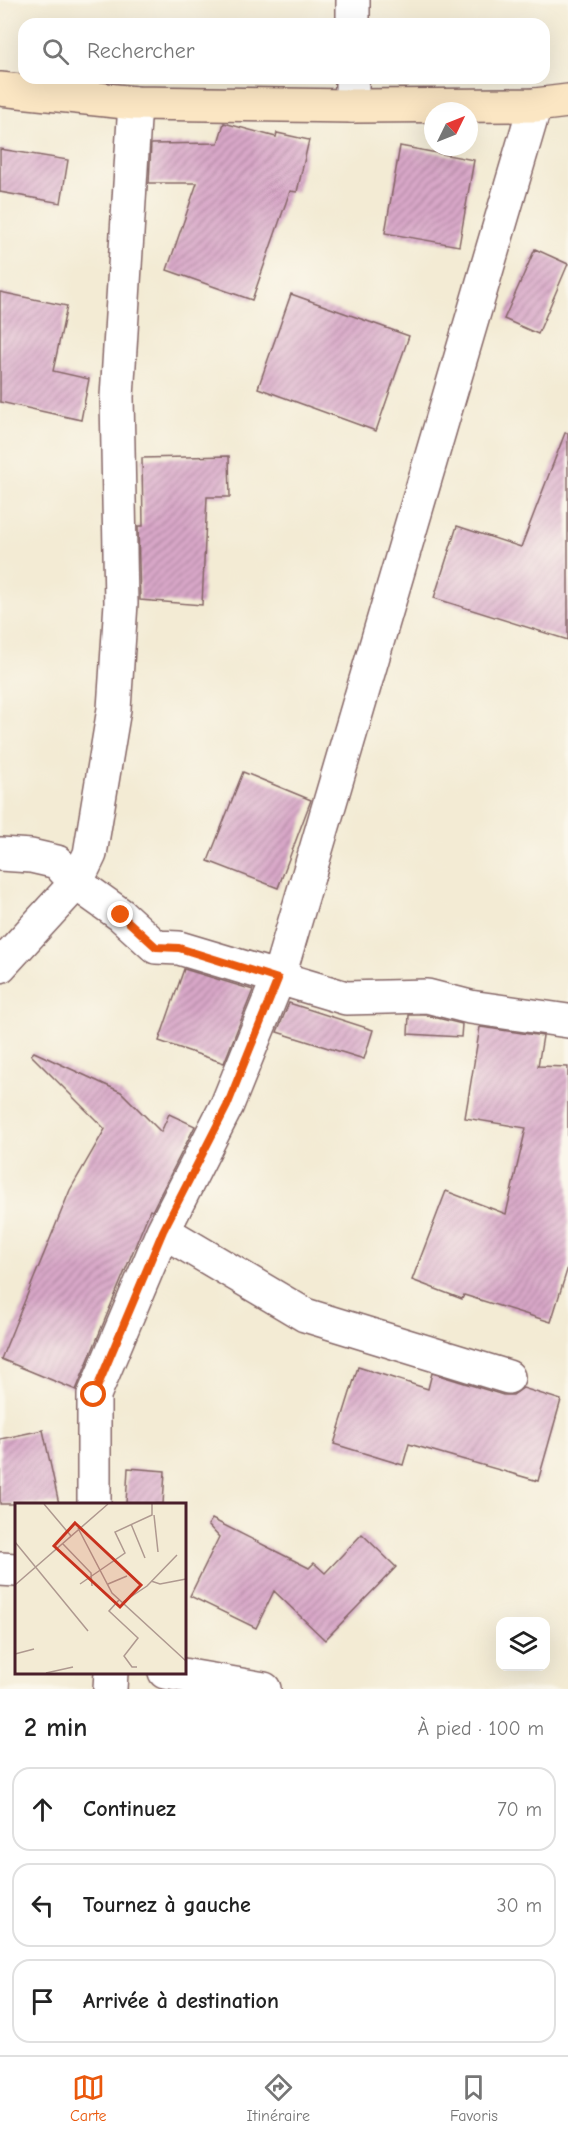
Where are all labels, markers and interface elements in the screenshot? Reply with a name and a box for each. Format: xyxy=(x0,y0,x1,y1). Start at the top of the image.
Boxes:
search box xyxy=(18,18,550,84)
icon: search xyxy=(39,35,72,68)
text: Rechercher xyxy=(87,38,195,64)
north arrow xyxy=(424,102,478,156)
route end xyxy=(107,901,133,927)
route start xyxy=(80,1381,106,1407)
inset map xyxy=(15,1503,186,1674)
map controls xyxy=(496,1617,550,1671)
button: layers xyxy=(496,1617,550,1671)
text: 2 min xyxy=(24,1713,87,1743)
text: À pied · 100 m xyxy=(418,1717,544,1740)
icon: ahead xyxy=(26,1793,59,1826)
text: Continuez xyxy=(83,1796,176,1822)
text: 70 m xyxy=(497,1798,542,1821)
icon: left xyxy=(26,1889,59,1922)
text: Tournez à gauche xyxy=(83,1892,251,1918)
text: 30 m xyxy=(496,1894,542,1917)
icon: arrive xyxy=(26,1985,59,2018)
text: Arrivée à destination xyxy=(83,1988,279,2014)
tab: Carte xyxy=(70,2071,107,2125)
tab: Itinéraire xyxy=(247,2071,310,2125)
tab: Favoris xyxy=(450,2071,498,2125)

